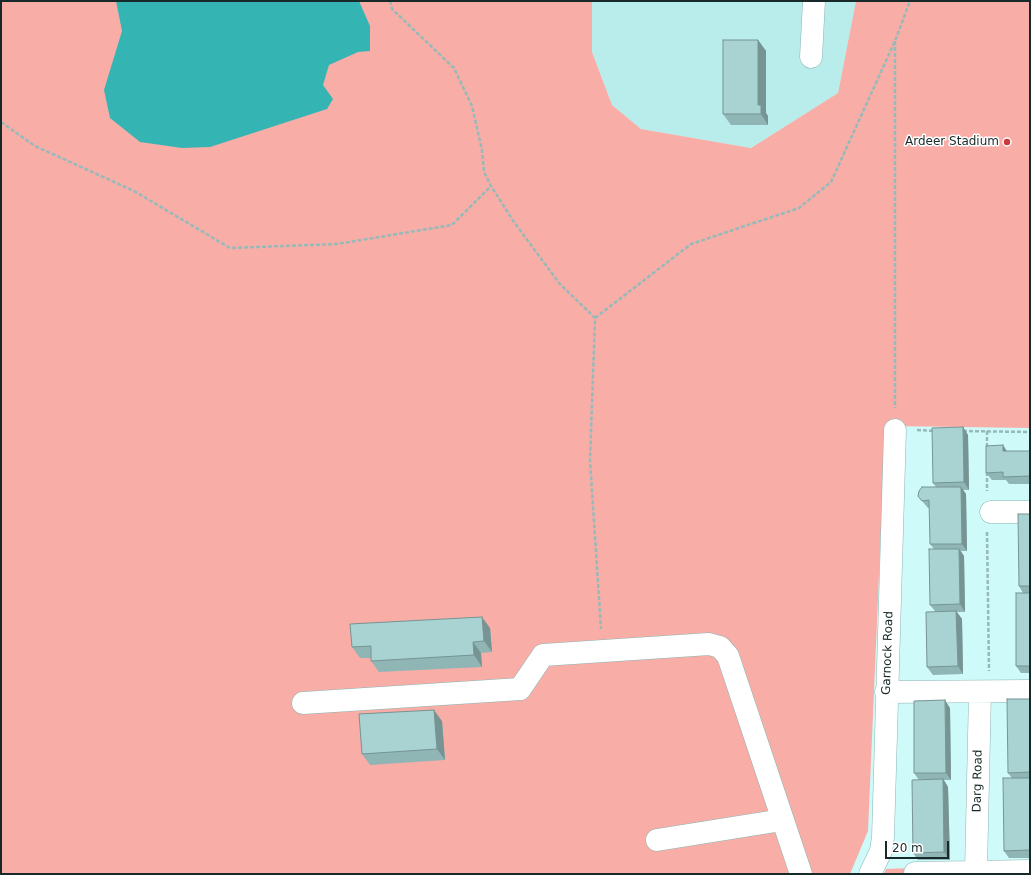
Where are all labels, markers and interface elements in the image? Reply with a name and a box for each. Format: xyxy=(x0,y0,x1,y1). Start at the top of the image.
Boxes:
place label: Ardeer Stadium xyxy=(905,135,999,149)
marker: Ardeer Stadium xyxy=(1002,137,1012,147)
street label: Garnock Road xyxy=(879,611,897,695)
street label: Darg Road xyxy=(970,749,986,813)
scale bar xyxy=(887,833,951,859)
text: 20 m xyxy=(892,841,923,855)

